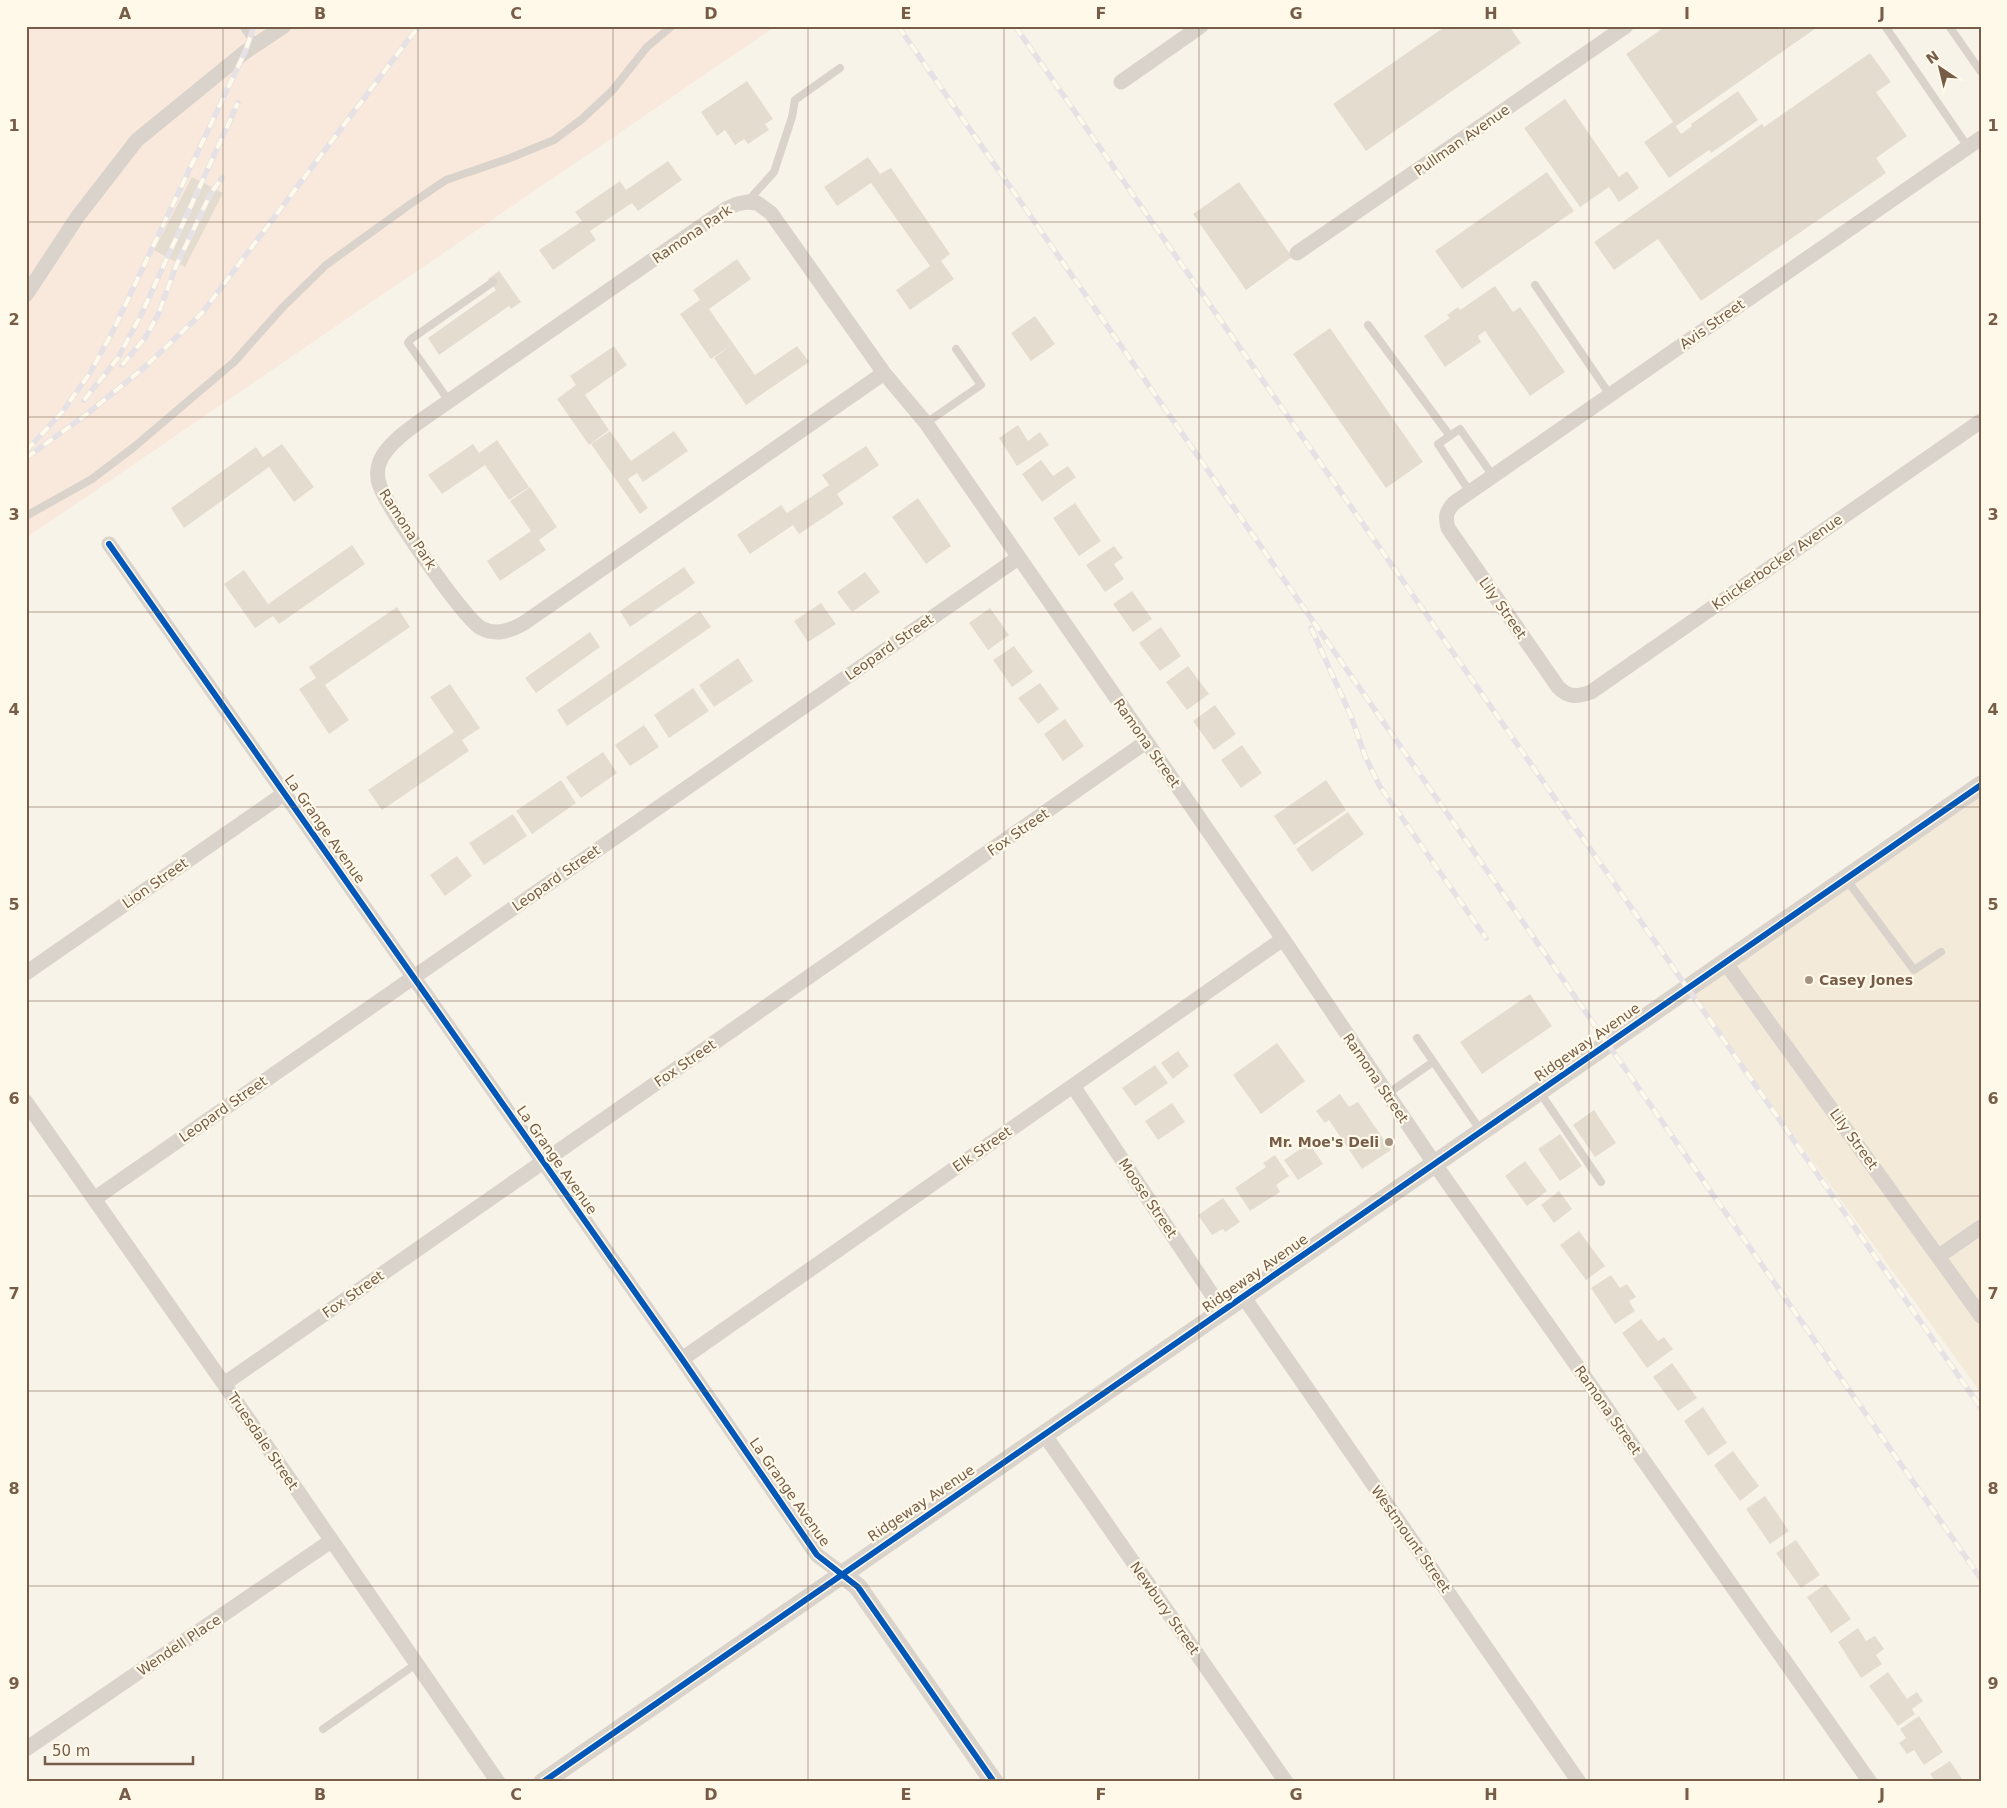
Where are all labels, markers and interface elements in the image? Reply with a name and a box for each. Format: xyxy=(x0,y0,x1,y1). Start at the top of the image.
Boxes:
text: A xyxy=(119,4,132,23)
text: B xyxy=(314,4,326,23)
text: C xyxy=(510,4,522,23)
text: D xyxy=(704,4,718,23)
text: E xyxy=(901,4,911,23)
text: F xyxy=(1096,4,1106,23)
text: G xyxy=(1289,4,1303,23)
text: H xyxy=(1484,4,1498,23)
text: I xyxy=(1684,4,1690,23)
text: J xyxy=(1878,4,1885,23)
north arrow xyxy=(1914,42,1964,92)
text: N xyxy=(1923,47,1942,67)
street label: Pullman Avenue xyxy=(1411,101,1513,179)
text: 1 xyxy=(8,116,20,135)
text: 1 xyxy=(1987,116,1999,135)
street label: Ramona Park xyxy=(649,201,735,266)
street label: Avis Street xyxy=(1677,296,1748,352)
text: 2 xyxy=(8,310,20,329)
text: 2 xyxy=(1987,310,1999,329)
street label: Ramona Park xyxy=(376,486,440,573)
text: 3 xyxy=(8,505,20,524)
text: 3 xyxy=(1987,505,1999,524)
street label: Knickerbocker Avenue xyxy=(1709,511,1845,613)
street label: Lily Street xyxy=(1476,574,1530,642)
street label: Leopard Street xyxy=(842,610,936,683)
street label: Ramona Street xyxy=(1110,696,1184,791)
text: 4 xyxy=(8,700,20,719)
text: 4 xyxy=(1987,700,1999,719)
street label: La Grange Avenue xyxy=(281,772,369,886)
street label: Fox Street xyxy=(984,805,1052,859)
street label: Leopard Street xyxy=(509,841,603,914)
street label: Lion Street xyxy=(119,854,191,911)
text: 5 xyxy=(8,895,20,914)
text: 5 xyxy=(1987,895,1999,914)
place label: Casey Jones xyxy=(1819,972,1913,988)
marker: Casey Jones xyxy=(1803,974,1815,986)
street label: Ridgeway Avenue xyxy=(1531,1000,1643,1084)
street label: Ramona Street xyxy=(1340,1030,1412,1126)
street label: Fox Street xyxy=(651,1036,719,1090)
street label: Leopard Street xyxy=(176,1072,270,1145)
text: 6 xyxy=(8,1089,20,1108)
text: 6 xyxy=(1987,1089,1999,1108)
street label: La Grange Avenue xyxy=(513,1103,601,1217)
street label: Lily Street xyxy=(1827,1106,1882,1173)
street label: Elk Street xyxy=(950,1123,1015,1175)
place label: Mr. Moe's Deli xyxy=(1269,1134,1379,1150)
marker: Mr. Moe's Deli xyxy=(1383,1136,1395,1148)
street label: Moose Street xyxy=(1116,1155,1181,1241)
street label: Ridgeway Avenue xyxy=(1199,1231,1311,1315)
street label: Fox Street xyxy=(319,1267,387,1321)
text: 7 xyxy=(8,1284,20,1303)
text: 7 xyxy=(1987,1284,1999,1303)
street label: Ramona Street xyxy=(1571,1363,1645,1458)
street label: Truesdale Street xyxy=(224,1388,302,1493)
street label: La Grange Avenue xyxy=(746,1435,834,1549)
street label: Ridgeway Avenue xyxy=(865,1461,977,1545)
text: 8 xyxy=(8,1479,20,1498)
text: 8 xyxy=(1987,1479,1999,1498)
street label: Westmount Street xyxy=(1368,1482,1454,1596)
street label: Newbury Street xyxy=(1127,1559,1203,1658)
street label: Wendell Place xyxy=(134,1611,224,1679)
text: 9 xyxy=(8,1674,20,1693)
text: 9 xyxy=(1987,1674,1999,1693)
scale bar xyxy=(45,1733,192,1765)
text: 50 m xyxy=(52,1742,90,1760)
text: A xyxy=(119,1785,132,1804)
text: B xyxy=(314,1785,326,1804)
text: C xyxy=(510,1785,522,1804)
text: D xyxy=(704,1785,718,1804)
text: E xyxy=(901,1785,911,1804)
text: F xyxy=(1096,1785,1106,1804)
text: G xyxy=(1289,1785,1303,1804)
text: H xyxy=(1484,1785,1498,1804)
text: I xyxy=(1684,1785,1690,1804)
text: J xyxy=(1878,1785,1885,1804)

